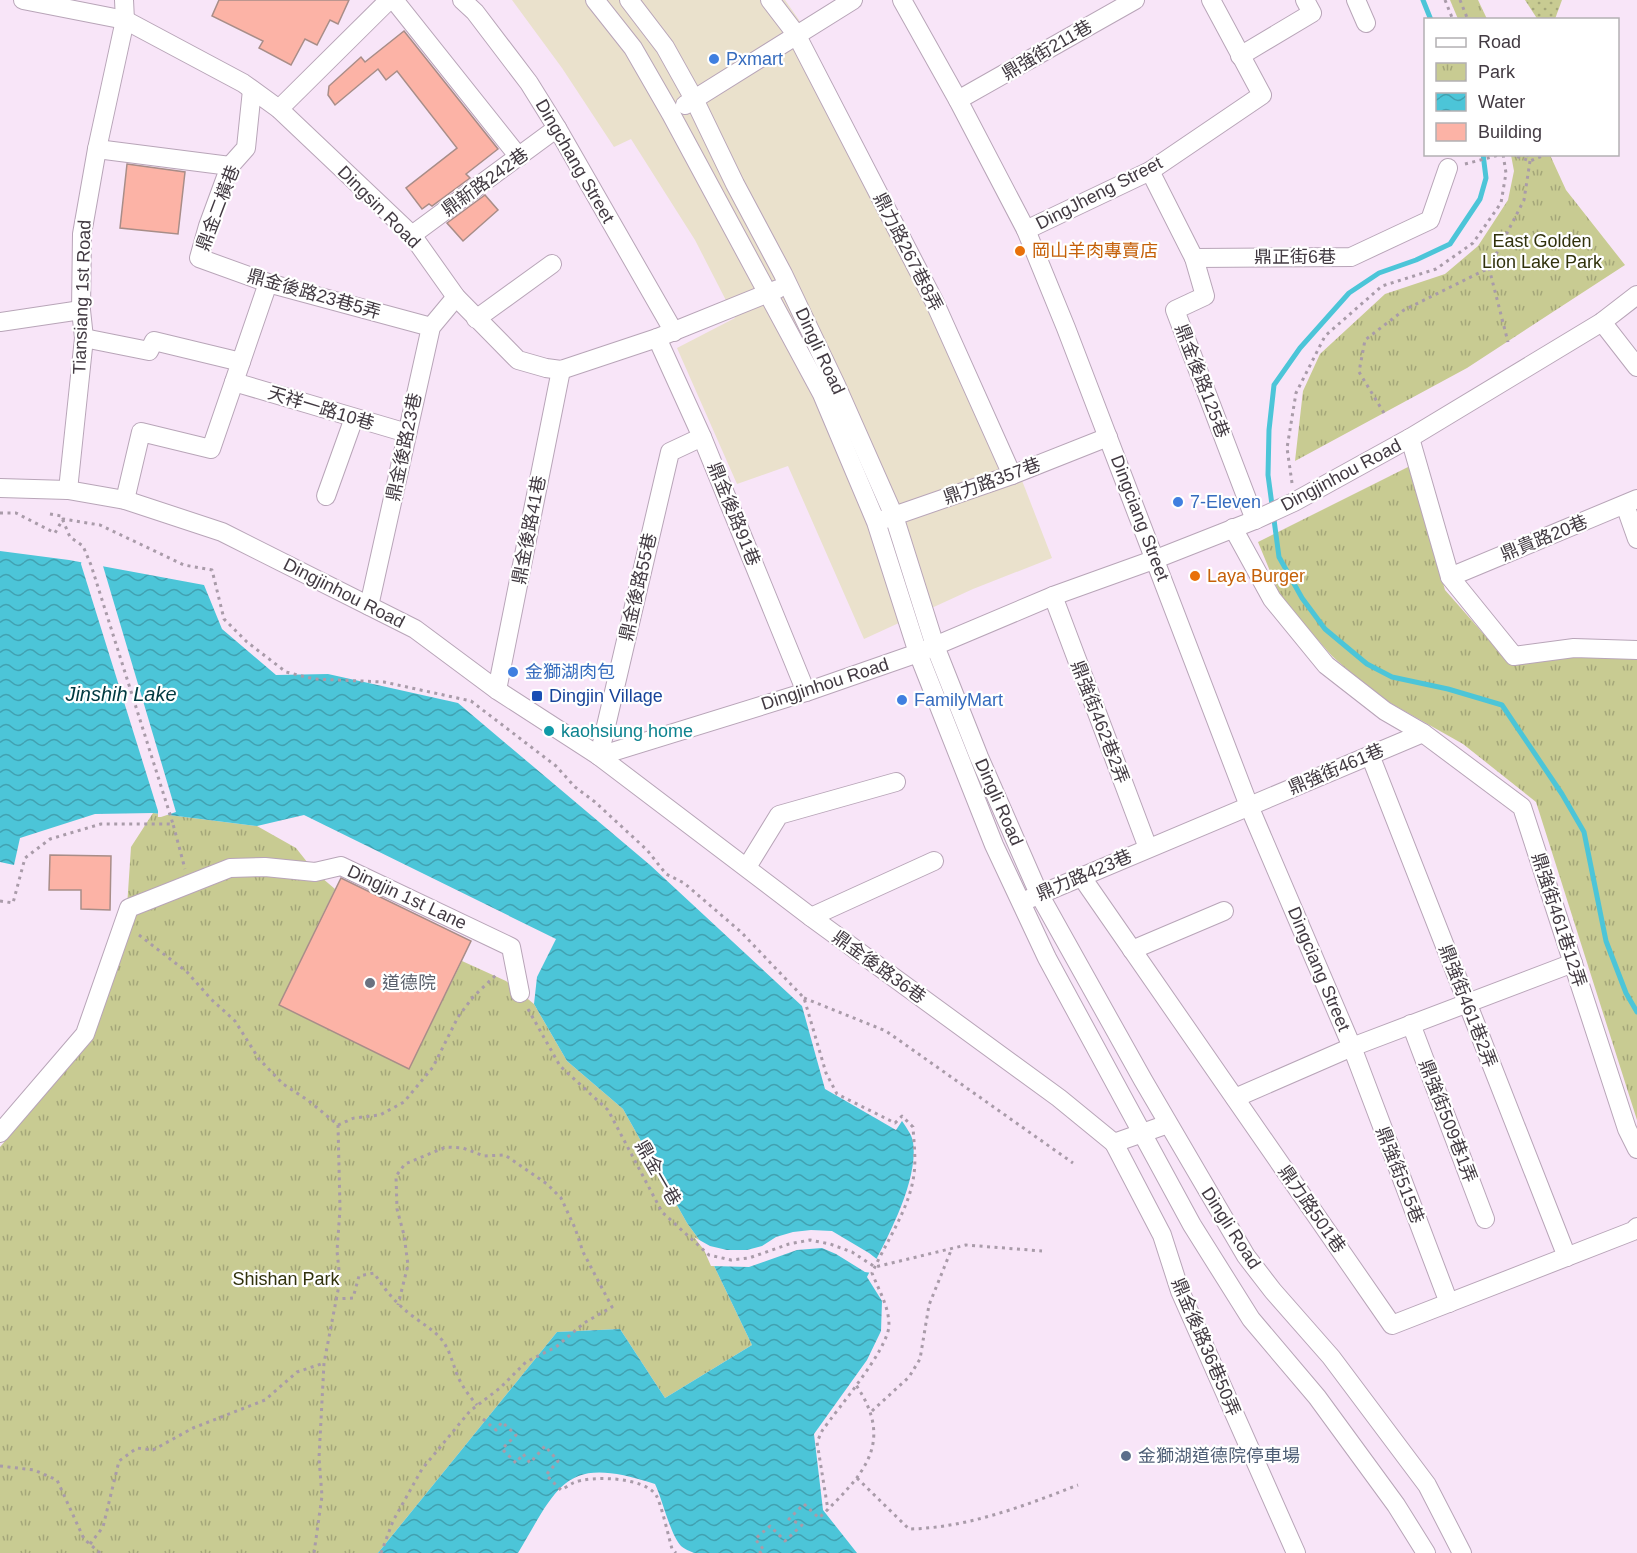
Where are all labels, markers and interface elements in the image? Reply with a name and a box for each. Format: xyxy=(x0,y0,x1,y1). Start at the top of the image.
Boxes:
street label: 鼎強街211巷 xyxy=(998,16,1096,84)
legend xyxy=(1424,18,1619,156)
text: Road xyxy=(1478,32,1521,52)
place label: Pxmart xyxy=(726,49,783,69)
marker: Pxmart xyxy=(707,52,721,66)
text: Park xyxy=(1478,62,1516,82)
text: Water xyxy=(1478,92,1525,112)
street label: Dingchang Street xyxy=(532,96,618,226)
text: Building xyxy=(1478,122,1542,142)
street label: 鼎新路242巷 xyxy=(438,144,532,220)
street label: DingJheng Street xyxy=(1032,153,1166,233)
street label: 鼎金二橫巷 xyxy=(193,162,243,254)
street label: Dingsin Road xyxy=(334,162,424,252)
street label: 鼎力路267巷8弄 xyxy=(870,190,946,314)
street label: Tiansiang 1st Road xyxy=(69,219,95,375)
park label: East Golden Lion Lake Park xyxy=(1482,231,1603,272)
place label: 岡山羊肉專賣店 xyxy=(1032,241,1158,261)
marker: 岡山羊肉專賣店 xyxy=(1013,244,1027,258)
street label: 鼎正街6巷 xyxy=(1254,247,1336,267)
street label: 鼎金後路23巷5弄 xyxy=(245,265,383,323)
street label: Dingli Road xyxy=(791,305,849,397)
street label: 鼎金後路125巷 xyxy=(1171,321,1233,441)
street label: 天祥一路10巷 xyxy=(265,382,377,434)
street label: 鼎金後路23巷 xyxy=(383,391,425,503)
street label: Dingjinhou Road xyxy=(1278,435,1404,515)
street label: Dingciang Street xyxy=(1107,452,1173,584)
street label: 鼎力路357巷 xyxy=(941,454,1043,508)
street label: 鼎金後路91巷 xyxy=(704,459,764,569)
street label: 鼎金後路41巷 xyxy=(509,474,549,586)
place label: 7-Eleven xyxy=(1190,492,1261,512)
marker: 7-Eleven xyxy=(1171,495,1185,509)
street label: 鼎貴路20巷 xyxy=(1498,511,1590,565)
street label: 鼎金後路55巷 xyxy=(616,531,660,643)
street label: Dingjinhou Road xyxy=(280,554,408,632)
place label: Laya Burger xyxy=(1207,566,1305,586)
marker: Laya Burger xyxy=(1188,569,1202,583)
street label: Dingjinhou Road xyxy=(759,654,891,714)
street label: 鼎強街462巷2弄 xyxy=(1067,658,1133,786)
place label: 金獅湖肉包 xyxy=(525,662,615,682)
marker: 金獅湖肉包 xyxy=(506,665,520,679)
water label: Jinshih Lake xyxy=(64,683,177,705)
place label: Dingjin Village xyxy=(549,686,663,706)
marker: Dingjin Village xyxy=(530,689,544,703)
place label: FamilyMart xyxy=(914,690,1003,710)
marker: FamilyMart xyxy=(895,693,909,707)
place label: kaohsiung home xyxy=(561,721,693,741)
marker: kaohsiung home xyxy=(542,724,556,738)
street label: 鼎強街461巷 xyxy=(1285,740,1387,798)
street label: Dingli Road xyxy=(971,755,1027,849)
street label: 鼎力路423巷 xyxy=(1033,846,1135,904)
street label: 鼎強街461巷12弄 xyxy=(1528,850,1590,990)
street label: Dingjin 1st Lane xyxy=(344,861,470,933)
street label: Dingciang Street xyxy=(1284,904,1354,1034)
street label: 鼎金後路36巷 xyxy=(829,927,929,1007)
street label: 鼎強街461巷2弄 xyxy=(1435,942,1501,1070)
place label: 道德院 xyxy=(382,973,436,993)
marker: 道德院 xyxy=(363,976,377,990)
street label: 鼎強街509巷1弄 xyxy=(1415,1057,1481,1185)
street label: 鼎強街515巷 xyxy=(1372,1124,1428,1226)
street label: 鼎金一巷 xyxy=(631,1137,685,1209)
street label: 鼎力路501巷 xyxy=(1275,1161,1349,1257)
street label: Dingli Road xyxy=(1197,1184,1265,1272)
park label: Shishan Park xyxy=(232,1269,341,1289)
street label: 鼎金後路36巷50弄 xyxy=(1168,1275,1244,1419)
place label: 金獅湖道德院停車場 xyxy=(1138,1446,1300,1466)
marker: 金獅湖道德院停車場 xyxy=(1119,1449,1133,1463)

